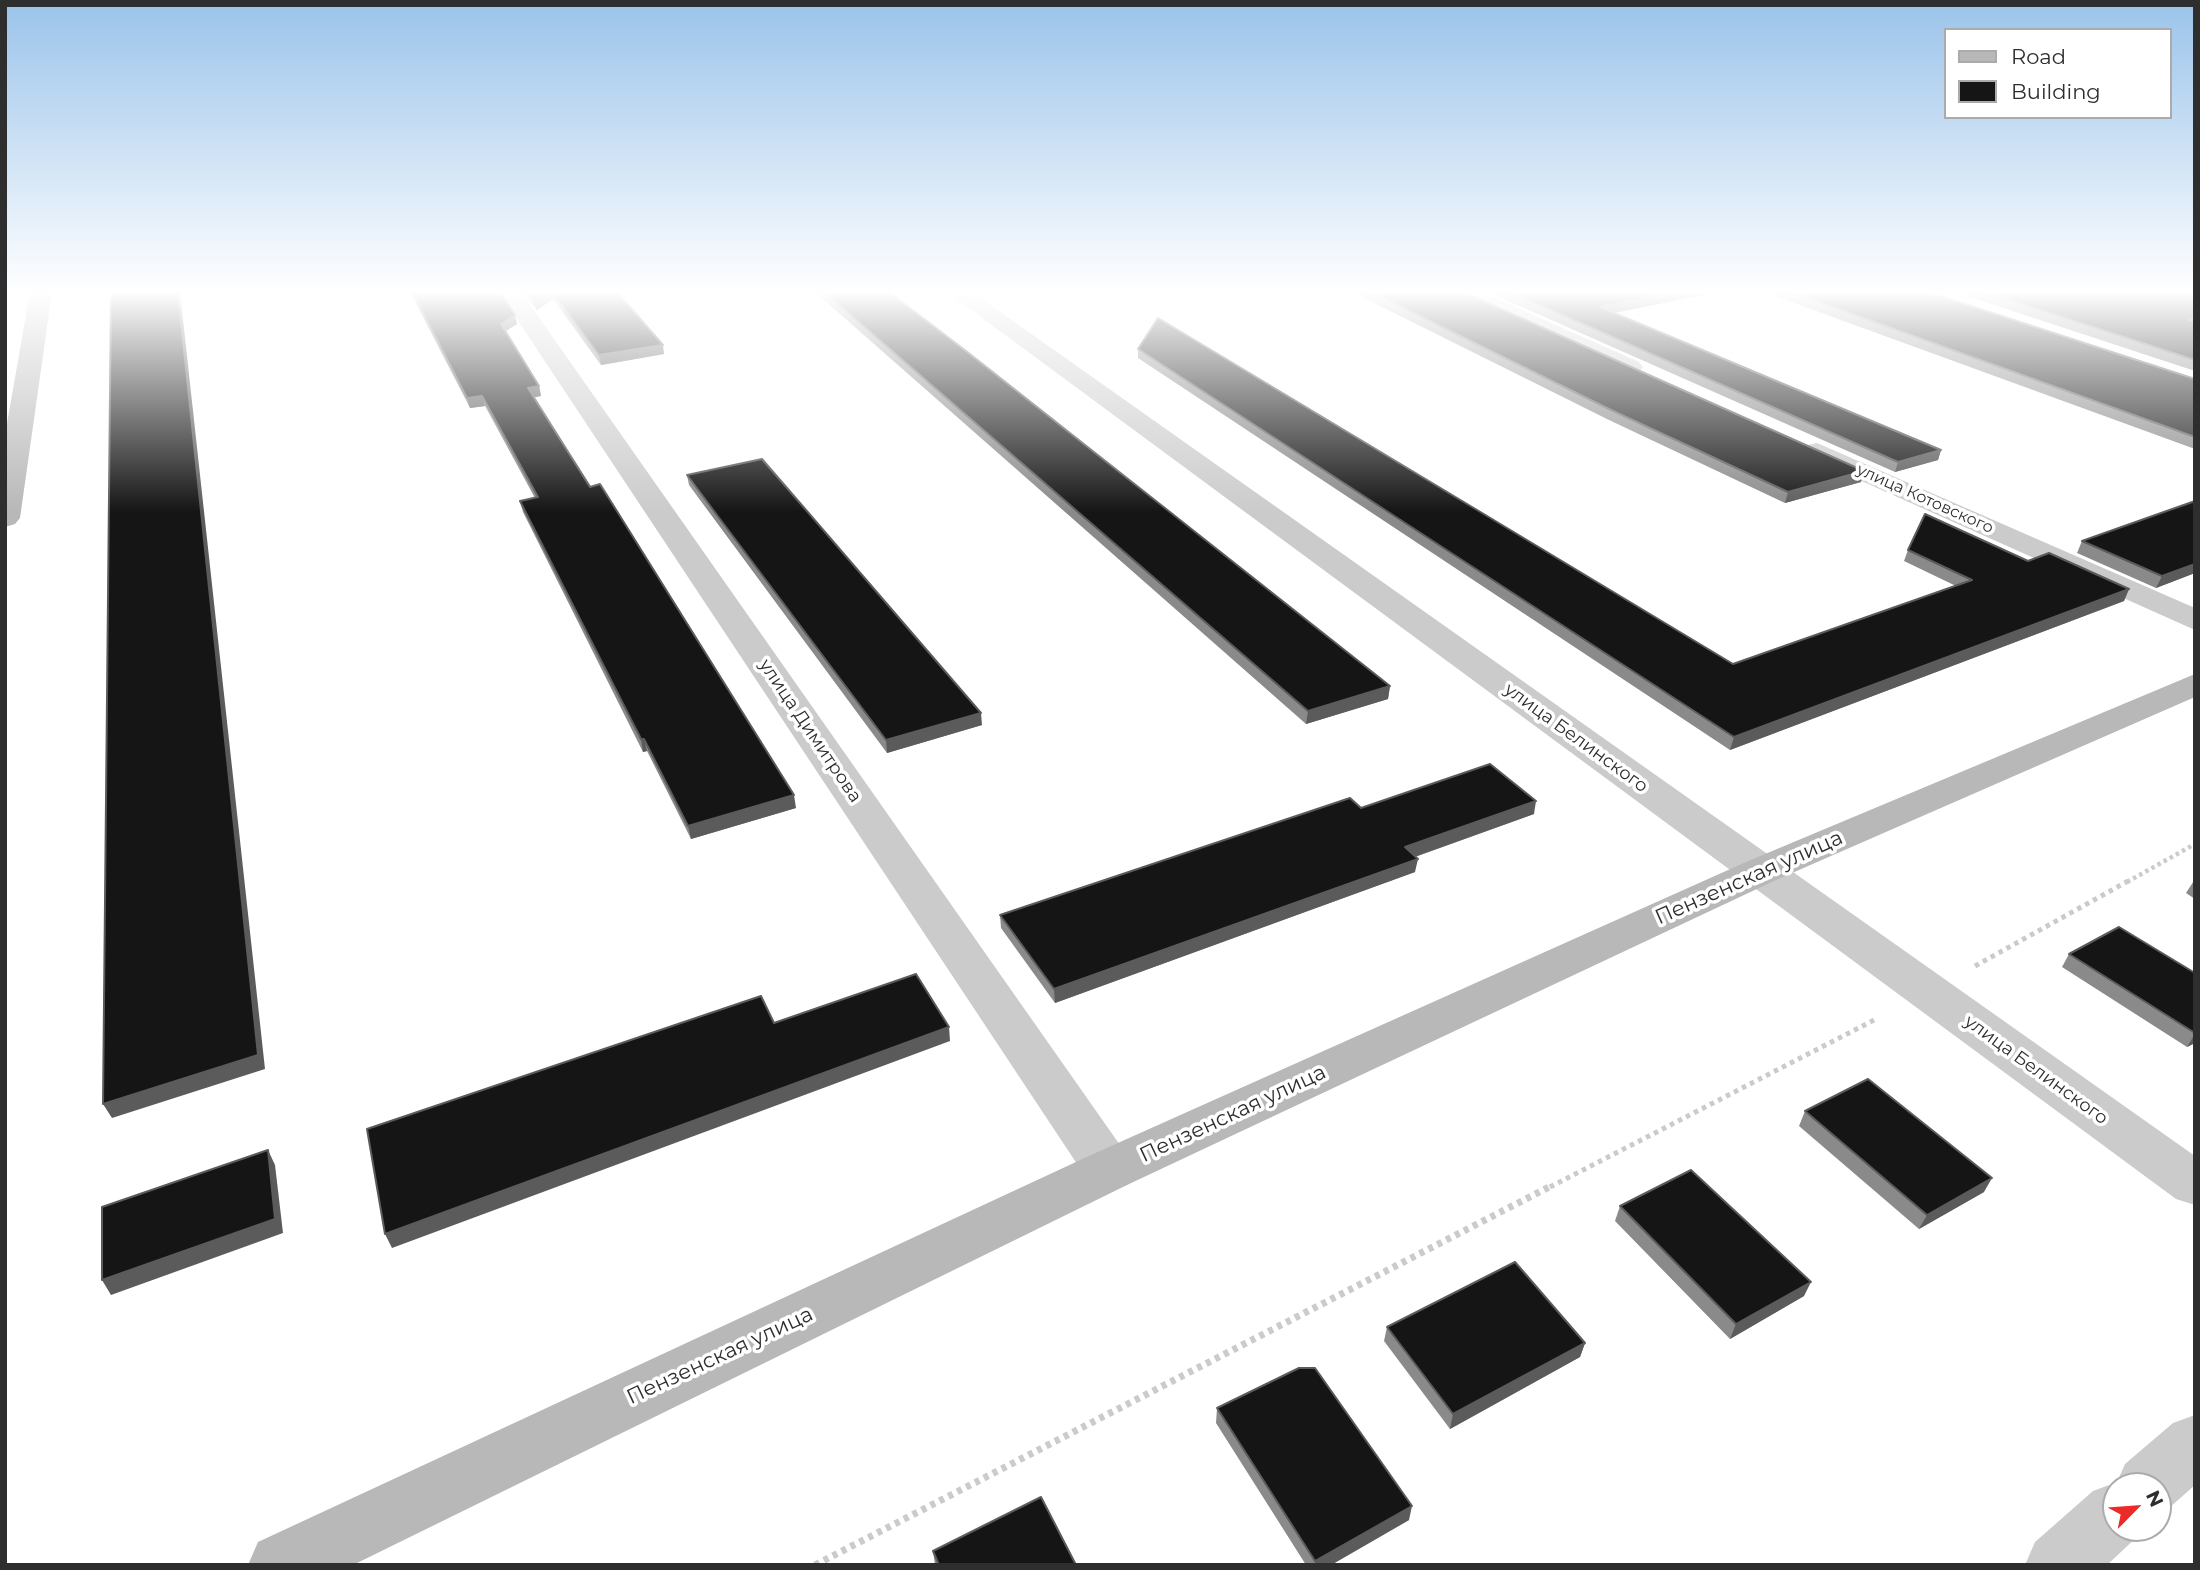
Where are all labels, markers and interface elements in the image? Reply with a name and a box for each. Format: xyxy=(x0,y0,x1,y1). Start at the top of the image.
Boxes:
legend xyxy=(1944,28,2172,119)
text: Road xyxy=(2011,44,2066,69)
text: Building xyxy=(2011,79,2101,104)
street label: улица Котовского xyxy=(1854,460,1996,538)
street label: улица Димитрова xyxy=(754,655,866,807)
street label: улица Белинского xyxy=(1500,679,1652,797)
street label: Пензенская улица xyxy=(1651,825,1847,931)
street label: улица Белинского xyxy=(1960,1011,2112,1129)
street label: Пензенская улица xyxy=(1136,1060,1330,1168)
street label: Пензенская улица xyxy=(623,1302,817,1410)
north arrow xyxy=(2102,1472,2172,1542)
text: N xyxy=(2141,1487,2168,1511)

